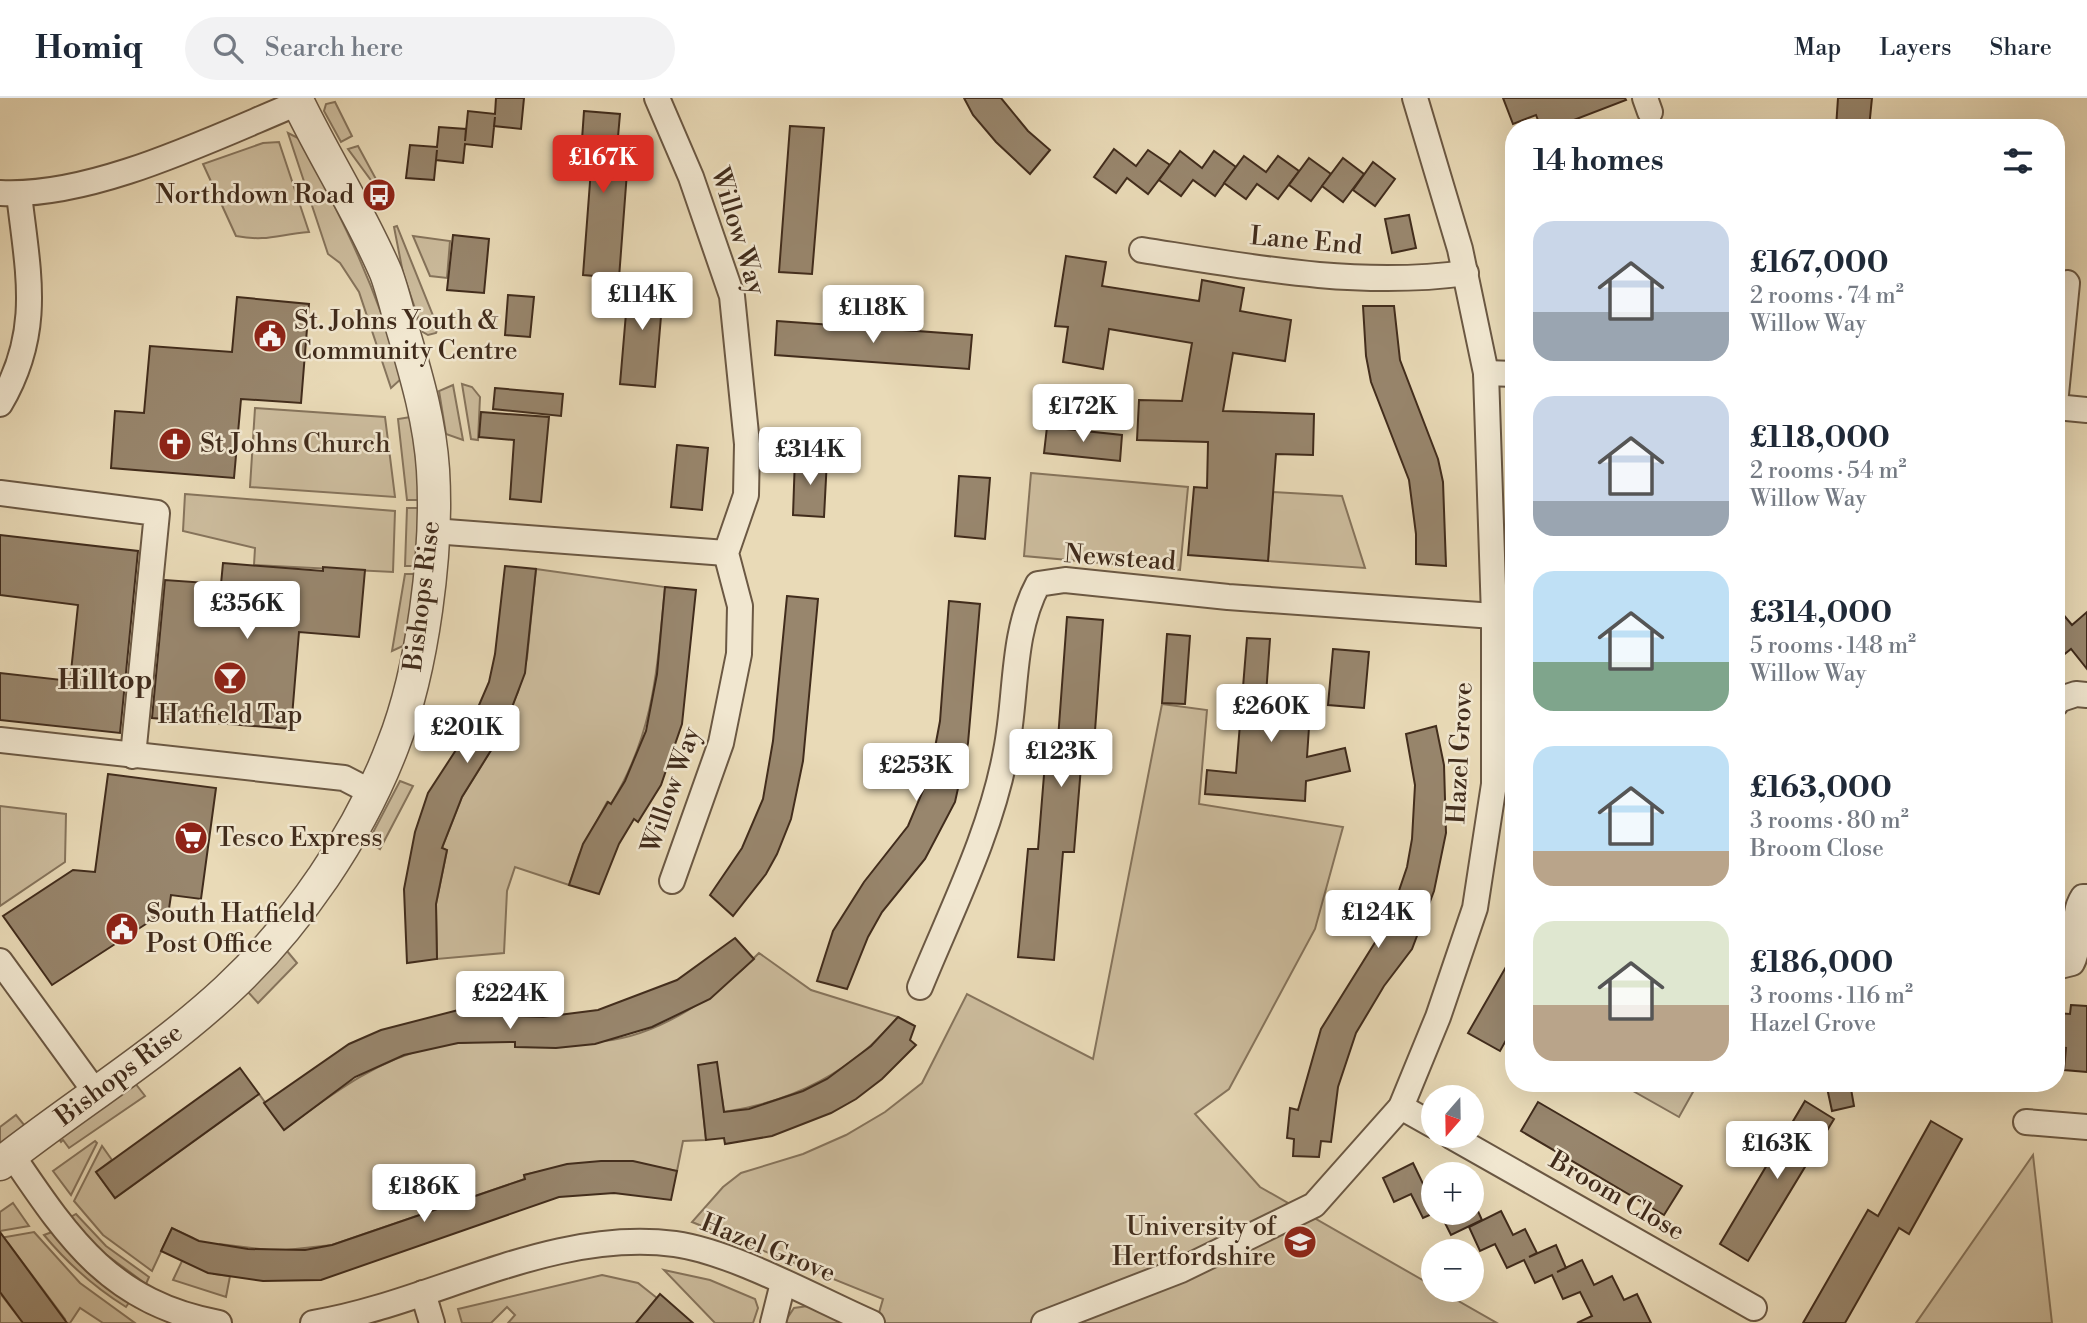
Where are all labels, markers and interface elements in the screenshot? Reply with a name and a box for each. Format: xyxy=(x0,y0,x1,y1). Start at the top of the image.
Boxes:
search box xyxy=(185,17,675,80)
text: Homiq xyxy=(35,28,143,69)
icon: search xyxy=(209,29,247,67)
text: Search here xyxy=(265,32,403,64)
text: Map xyxy=(1794,33,1841,63)
text: Layers xyxy=(1879,33,1951,63)
text: Share xyxy=(1989,33,2052,63)
pin: £167K xyxy=(554,136,652,195)
text: 14 homes xyxy=(1533,142,1664,180)
icon: filters xyxy=(1999,142,2037,180)
text: £167K xyxy=(569,144,637,172)
street label: Willow Way xyxy=(703,162,773,299)
bus stop icon: Northdown Road xyxy=(360,176,398,214)
place label: Northdown Road xyxy=(155,179,354,211)
street label: Lane End xyxy=(1249,220,1364,262)
text: £167,000 xyxy=(1750,244,1888,282)
icon: home xyxy=(1589,249,1673,333)
pin: £114K xyxy=(593,272,691,332)
text: £114K xyxy=(608,281,676,309)
text: 2 rooms · 74 m² xyxy=(1750,282,1904,310)
pin: £118K xyxy=(824,286,922,345)
text: £118K xyxy=(839,294,907,322)
place label: St. Johns Youth & Community Centre xyxy=(294,305,518,367)
text: Willow Way xyxy=(1750,310,1866,338)
public building icon: St. Johns Youth & Community Centre xyxy=(251,317,289,355)
pin: £172K xyxy=(1034,384,1132,444)
text: £172K xyxy=(1049,393,1117,421)
text: £118,000 xyxy=(1750,419,1890,457)
icon: home xyxy=(1589,424,1673,508)
church icon: St Johns Church xyxy=(156,425,194,463)
place label: St Johns Church xyxy=(200,428,390,460)
pin: £314K xyxy=(761,428,859,487)
text: £314K xyxy=(775,436,845,464)
text: 2 rooms · 54 m² xyxy=(1750,457,1907,485)
text: Willow Way xyxy=(1750,485,1866,513)
street label: Bishops Rise xyxy=(397,519,447,674)
street label: Newstead xyxy=(1063,538,1177,578)
pin: £356K xyxy=(198,582,296,641)
text: £356K xyxy=(210,590,284,618)
text: £314,000 xyxy=(1750,594,1892,632)
icon: home xyxy=(1589,599,1673,683)
text: 5 rooms · 148 m² xyxy=(1750,632,1916,660)
bar icon: Hatfield Tap xyxy=(211,659,249,697)
text: Willow Way xyxy=(1750,660,1866,688)
district label: Hilltop xyxy=(58,663,152,698)
street label: Hazel Grove xyxy=(1440,681,1480,825)
pin: £260K xyxy=(1222,684,1320,744)
text: £260K xyxy=(1232,693,1310,721)
place label: Hatfield Tap xyxy=(157,699,303,731)
pin: £201K xyxy=(418,706,516,765)
text: £201K xyxy=(431,714,503,742)
street label: Willow Way xyxy=(634,722,708,858)
pin: £123K xyxy=(1012,730,1110,789)
text: £123K xyxy=(1025,738,1097,766)
pin: £253K xyxy=(867,744,965,803)
text: £253K xyxy=(879,752,953,780)
text: £163,000 xyxy=(1750,769,1892,807)
icon: home xyxy=(1589,774,1673,858)
text: 3 rooms · 80 m² xyxy=(1750,807,1909,835)
supermarket icon: Tesco Express xyxy=(172,819,210,857)
place label: Tesco Express xyxy=(216,822,383,854)
text: Broom Close xyxy=(1750,835,1884,863)
pin: £124K xyxy=(1329,890,1427,950)
place label: South Hatfield Post Office xyxy=(146,898,316,960)
text: £124K xyxy=(1342,899,1414,927)
public building icon: South Hatfield Post Office xyxy=(103,910,141,948)
text: £186,000 xyxy=(1750,944,1893,982)
icon: home xyxy=(1589,949,1673,1033)
pin: £224K xyxy=(461,972,559,1031)
text: £224K xyxy=(472,980,548,1008)
text: 3 rooms · 116 m² xyxy=(1750,982,1913,1010)
text: Hazel Grove xyxy=(1750,1010,1876,1038)
street label: Bishops Rise xyxy=(48,1017,189,1134)
north arrow xyxy=(1421,1085,1484,1148)
map controls xyxy=(1421,1085,1484,1302)
pin: £163K xyxy=(1728,1122,1826,1181)
text: £163K xyxy=(1742,1130,1812,1158)
street label: Broom Close xyxy=(1543,1144,1690,1248)
button: + xyxy=(1421,1162,1484,1225)
pin: £186K xyxy=(375,1164,473,1224)
text: £186K xyxy=(388,1173,460,1201)
street label: Hazel Grove xyxy=(696,1206,840,1290)
place label: University of Hertfordshire xyxy=(1112,1211,1278,1273)
school or university icon: University of Hertfordshire xyxy=(1281,1223,1319,1261)
button: − xyxy=(1421,1239,1484,1302)

